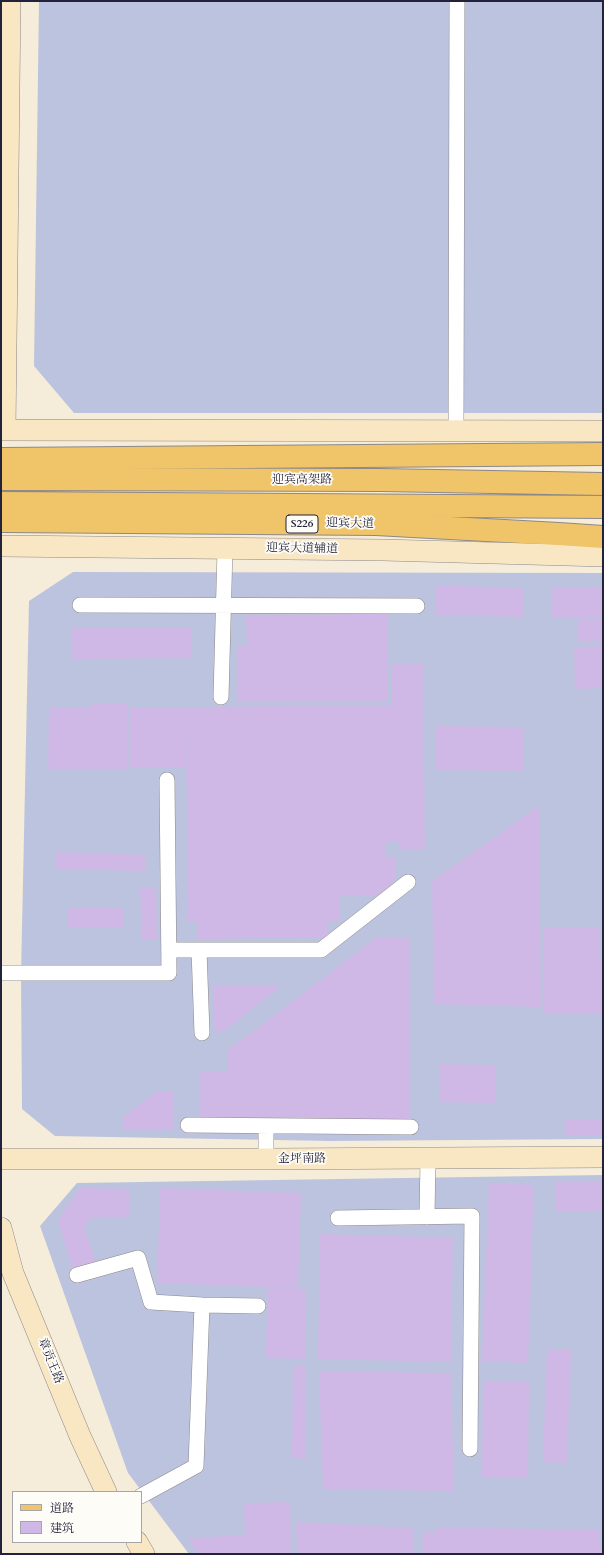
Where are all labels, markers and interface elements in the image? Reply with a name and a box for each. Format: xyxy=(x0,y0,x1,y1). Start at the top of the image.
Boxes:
street label: 迎宾高架路 xyxy=(272,473,332,487)
road number: S226 xyxy=(286,515,318,533)
street label: 迎宾大道 xyxy=(326,516,374,532)
street label: 迎宾大道辅道 xyxy=(266,541,338,557)
street label: 金坪南路 xyxy=(278,1152,326,1166)
street label: 章贡王路 xyxy=(34,1336,66,1386)
legend xyxy=(12,1491,142,1543)
text: 道路 xyxy=(50,1500,74,1516)
text: 建筑 xyxy=(50,1520,74,1536)

